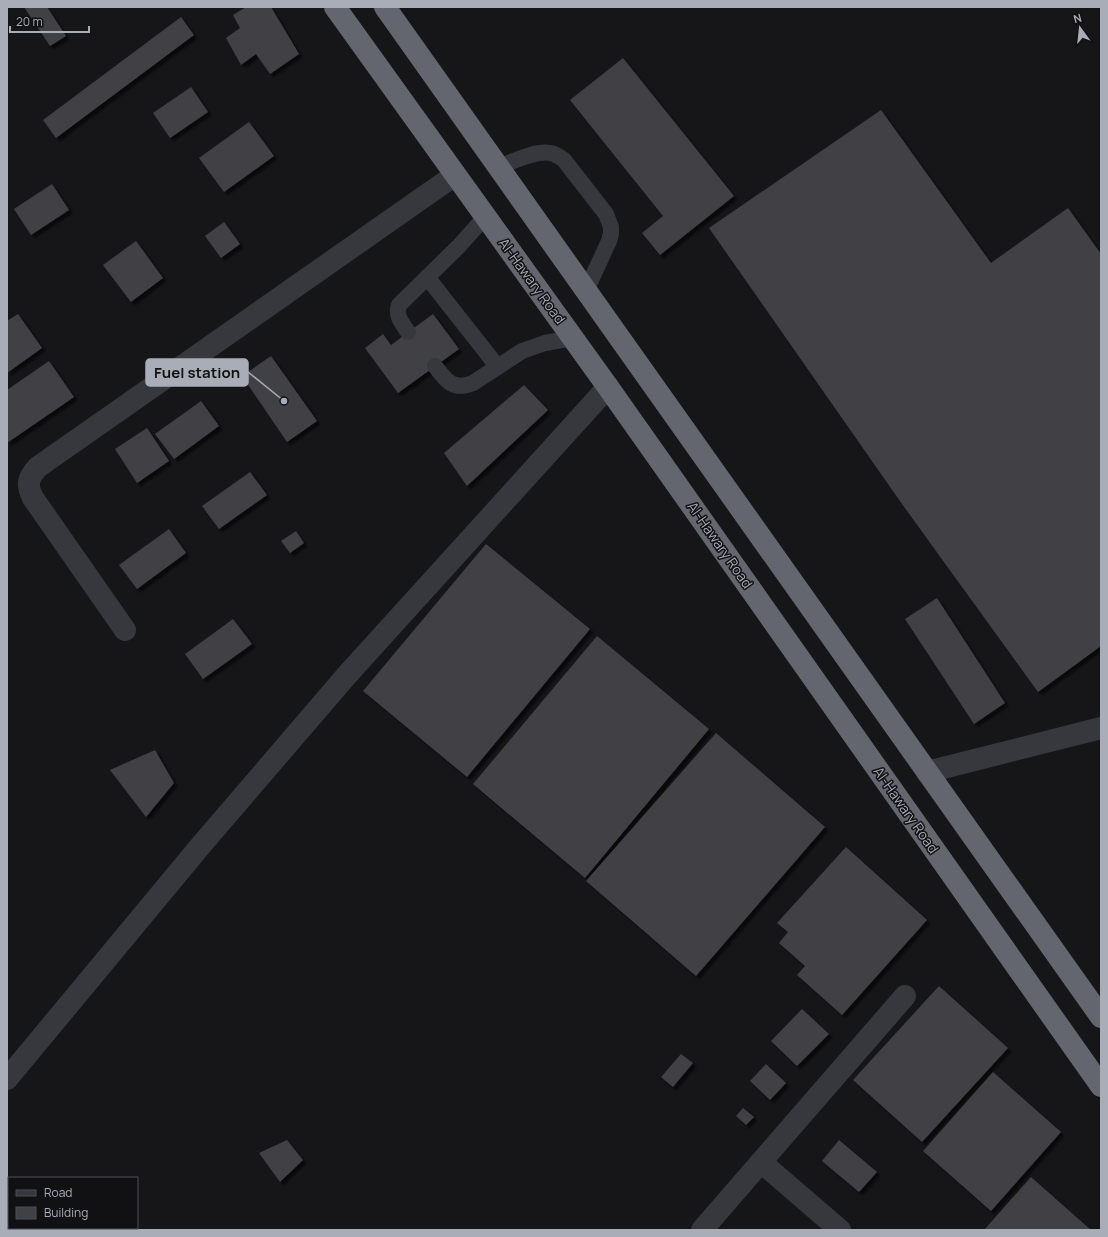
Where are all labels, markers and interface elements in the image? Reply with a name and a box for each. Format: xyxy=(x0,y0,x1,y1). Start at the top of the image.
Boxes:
scale bar xyxy=(10,8,89,34)
north arrow xyxy=(1060,8,1100,48)
text: N xyxy=(1072,10,1083,26)
text: 20 m xyxy=(16,13,43,30)
street label: Al-Hawary Road xyxy=(495,234,570,327)
callout: Fuel station xyxy=(146,359,248,386)
text: Fuel station xyxy=(154,362,240,383)
street label: Al-Hawary Road xyxy=(684,498,757,592)
street label: Al-Hawary Road xyxy=(870,763,943,857)
legend xyxy=(8,1177,138,1229)
text: Road xyxy=(44,1184,72,1201)
text: Building xyxy=(44,1204,88,1221)

